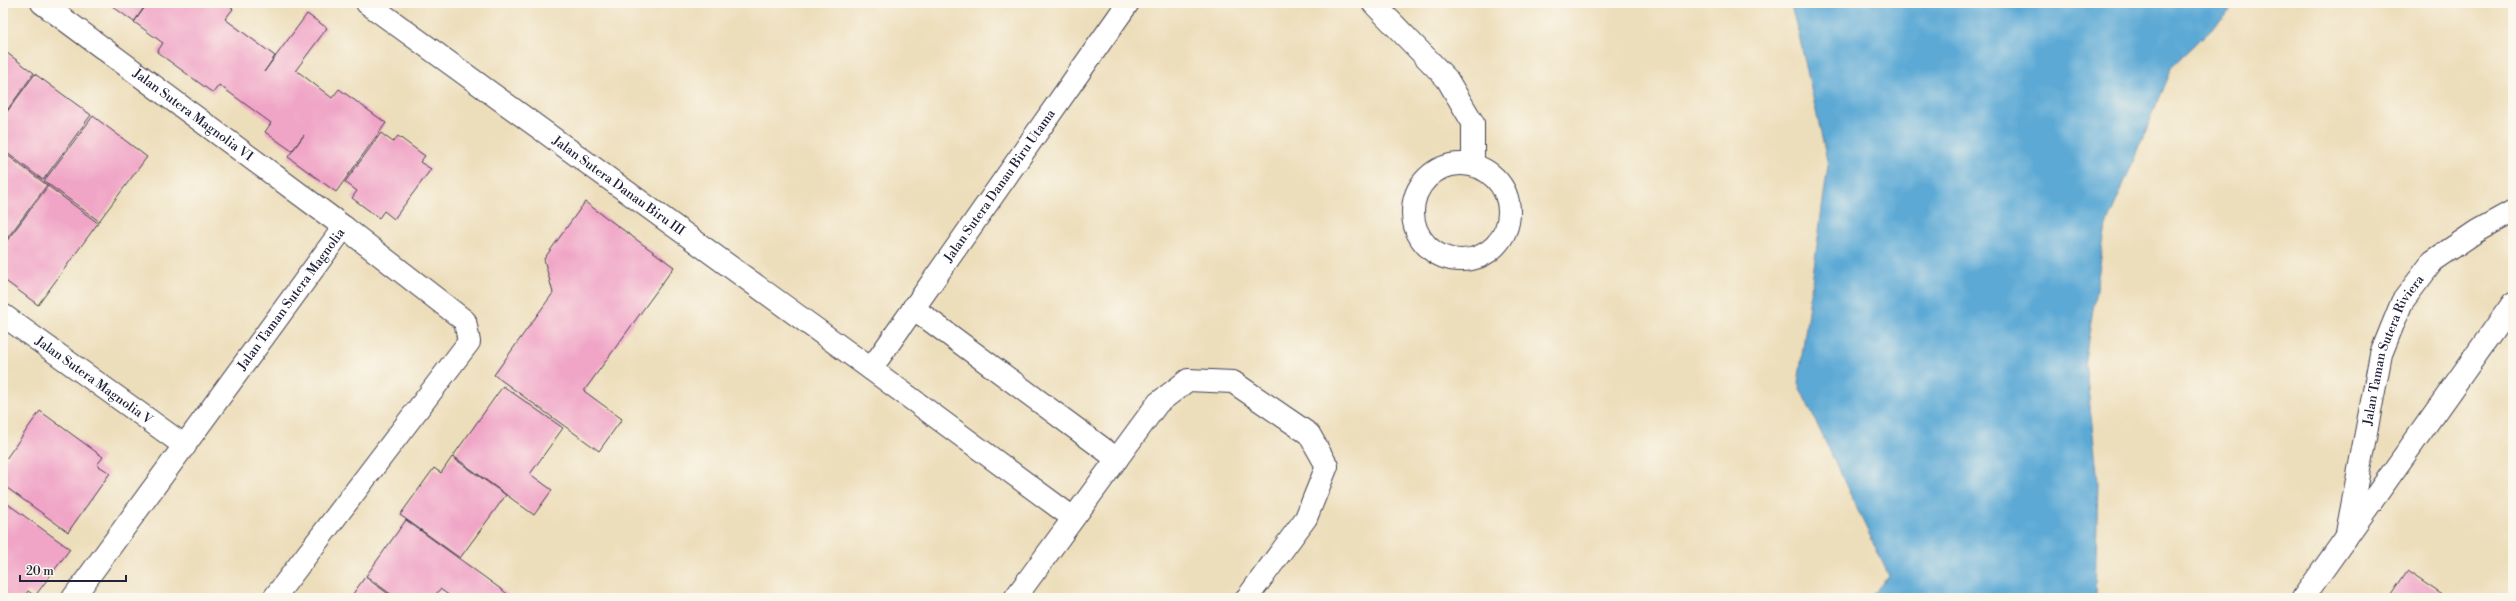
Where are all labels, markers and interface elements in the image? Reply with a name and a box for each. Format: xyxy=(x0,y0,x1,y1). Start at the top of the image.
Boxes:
street label: Jalan Sutera Magnolia VI xyxy=(129,65,256,165)
street label: Jalan Sutera Danau Biru Utama xyxy=(940,106,1059,266)
street label: Jalan Sutera Danau Biru III xyxy=(549,132,688,239)
street label: Jalan Taman Sutera Magnolia xyxy=(234,225,349,374)
street label: Jalan Taman Sutera Riviera xyxy=(2359,272,2428,427)
street label: Jalan Sutera Magnolia V xyxy=(31,332,156,428)
scale bar xyxy=(20,557,126,583)
text: 20 m xyxy=(26,564,54,579)

